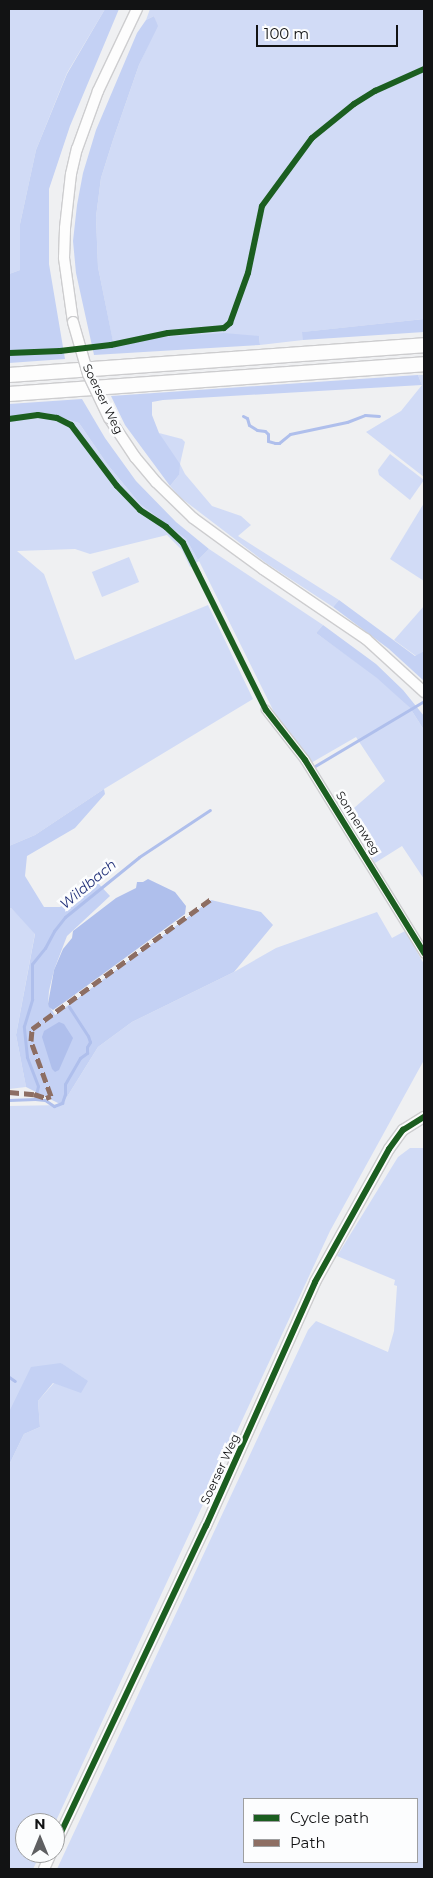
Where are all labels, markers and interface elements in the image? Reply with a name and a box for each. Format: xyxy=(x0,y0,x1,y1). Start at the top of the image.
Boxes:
scale bar xyxy=(258,15,400,47)
text: 100 m xyxy=(264,24,309,43)
street label: Soerser Weg xyxy=(80,362,126,436)
street label: Sonnenweg xyxy=(333,789,383,857)
water label: Wildbach xyxy=(56,856,120,912)
street label: Soerser Weg xyxy=(197,1431,243,1507)
legend xyxy=(243,1798,418,1863)
text: Cycle path xyxy=(290,1808,369,1827)
north arrow xyxy=(15,1813,65,1863)
text: N xyxy=(34,1815,46,1833)
text: Path xyxy=(290,1833,326,1852)

